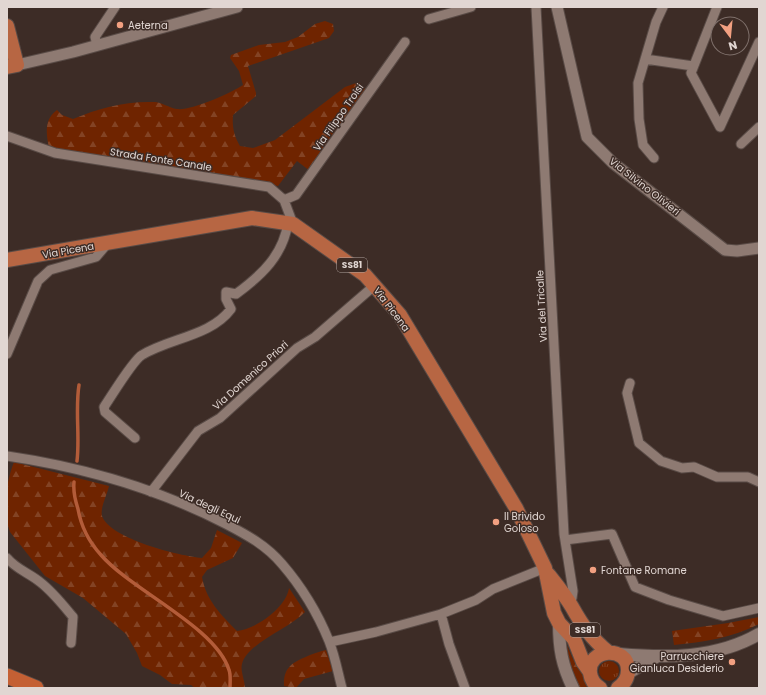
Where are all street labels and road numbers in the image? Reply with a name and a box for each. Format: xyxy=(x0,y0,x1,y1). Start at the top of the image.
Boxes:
street label: Via Filippo Troisi xyxy=(310,80,367,154)
street label: Strada Fonte Canale xyxy=(109,144,213,175)
street label: Via Silvino Olivieri xyxy=(606,154,683,219)
street label: Via Picena xyxy=(41,239,95,262)
road number: SS81 xyxy=(337,258,367,272)
street label: Via del Tricalle xyxy=(532,269,551,342)
street label: Via Picena xyxy=(370,284,413,335)
street label: Via Domenico Priori xyxy=(209,337,291,413)
street label: Via degli Equi xyxy=(176,486,243,527)
road number: SS81 xyxy=(570,623,600,637)

